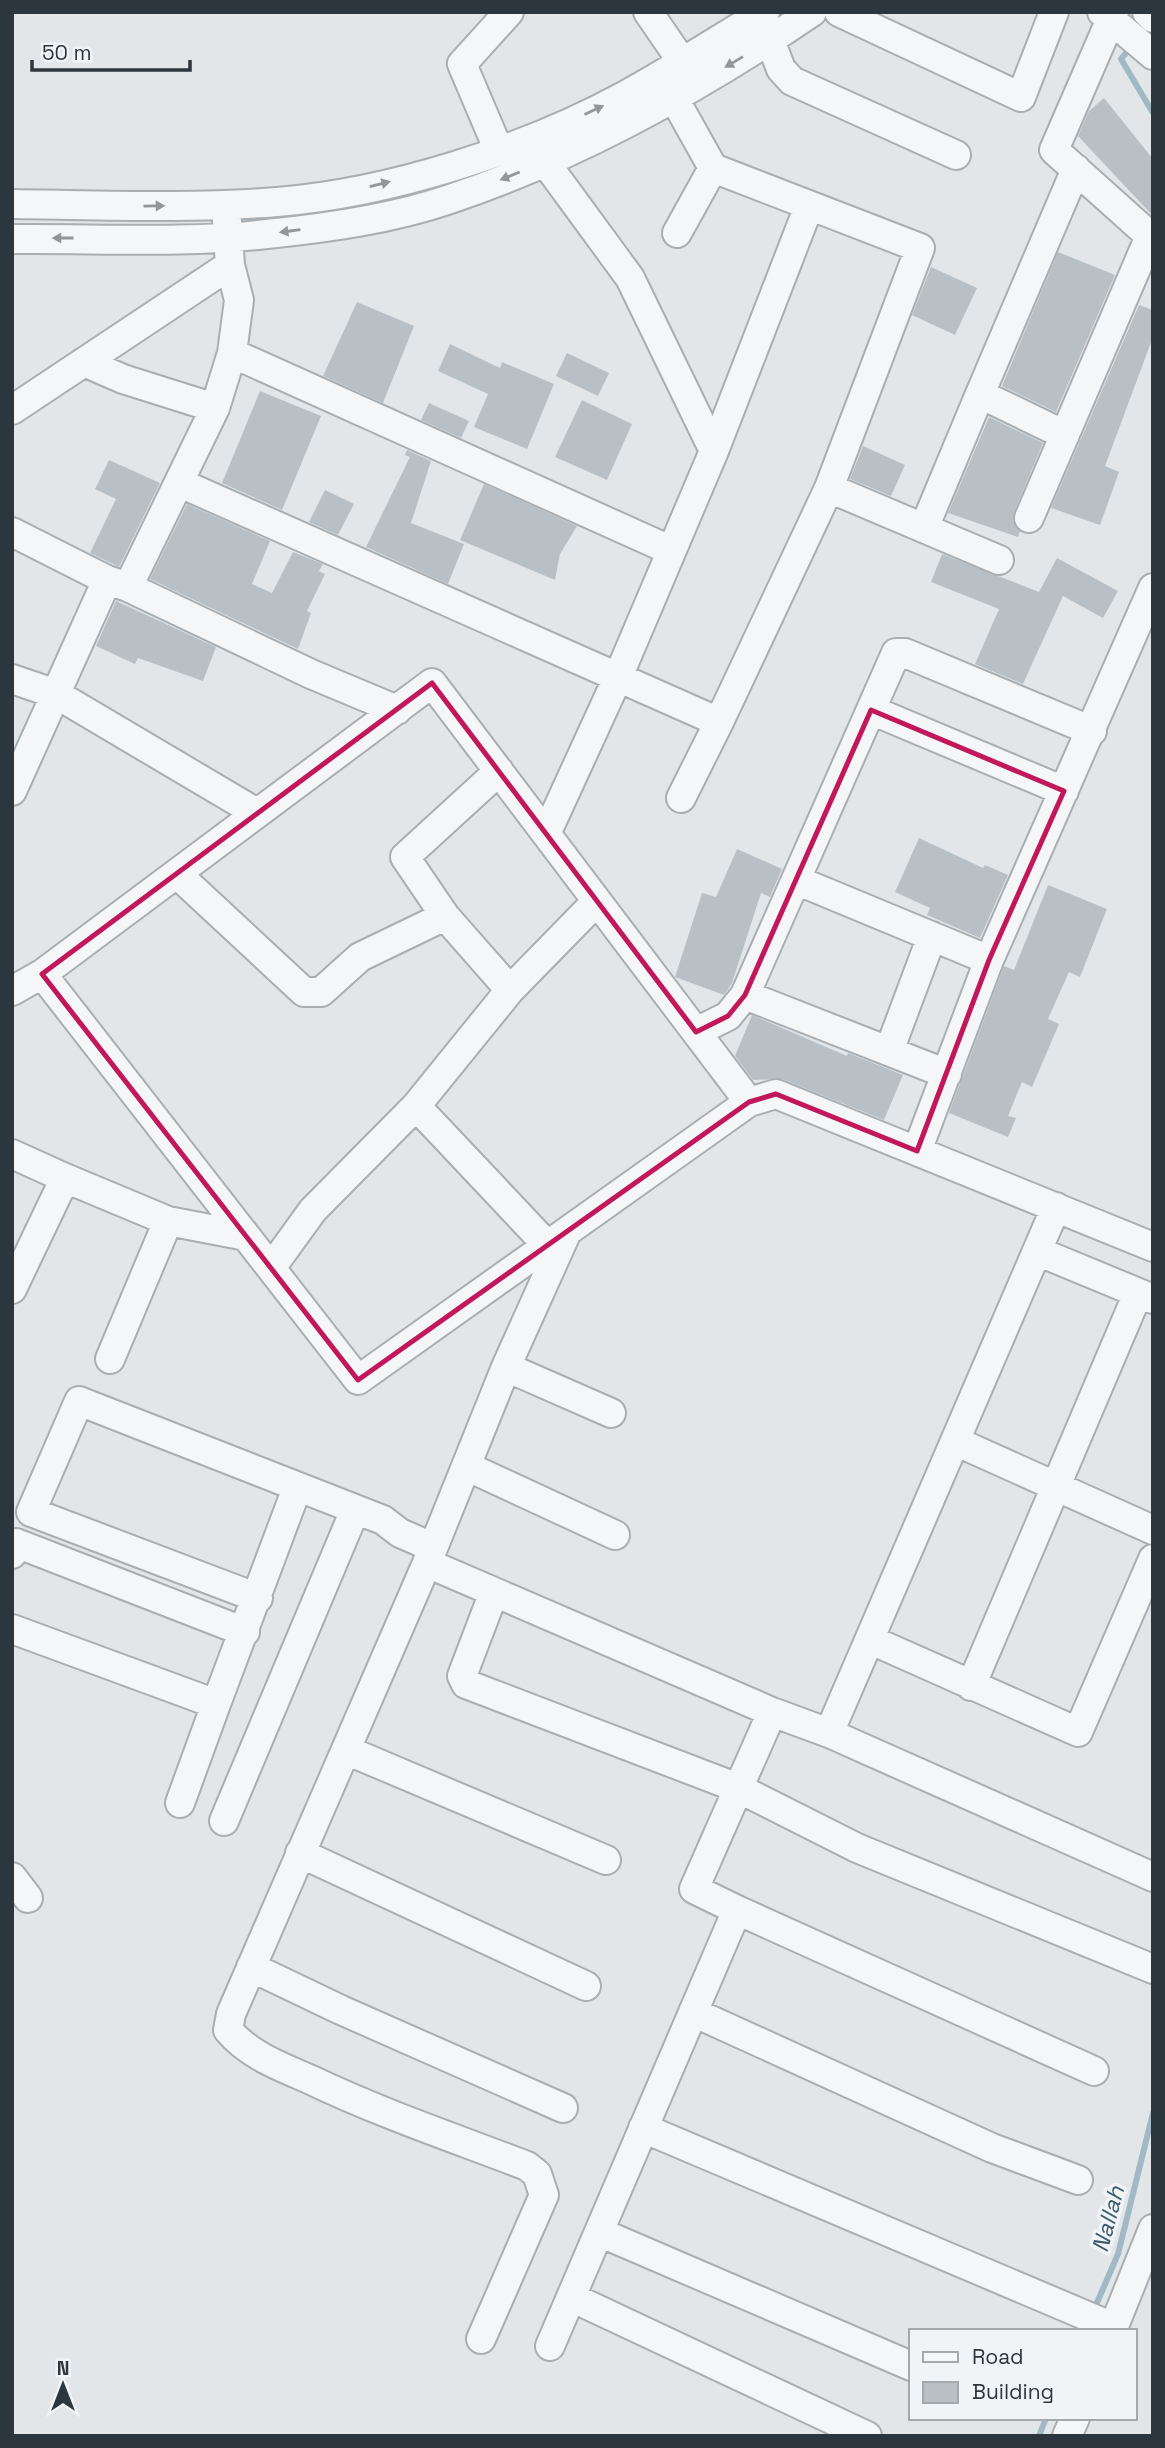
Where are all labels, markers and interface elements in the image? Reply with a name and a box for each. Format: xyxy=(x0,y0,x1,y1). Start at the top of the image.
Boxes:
scale bar xyxy=(32,28,189,72)
text: 50 m xyxy=(42,39,92,66)
one-way arrow xyxy=(724,56,743,68)
one-way arrow xyxy=(584,104,604,116)
one-way arrow xyxy=(499,170,520,181)
one-way arrow xyxy=(369,178,391,189)
one-way arrow xyxy=(143,200,165,212)
one-way arrow xyxy=(279,226,301,237)
one-way arrow xyxy=(52,233,74,244)
water label: Nallah xyxy=(1085,2182,1131,2255)
legend xyxy=(909,2329,1137,2420)
text: Road xyxy=(972,2343,1024,2370)
north arrow xyxy=(28,2350,98,2420)
text: N xyxy=(57,2356,69,2381)
text: Building xyxy=(972,2378,1054,2405)

